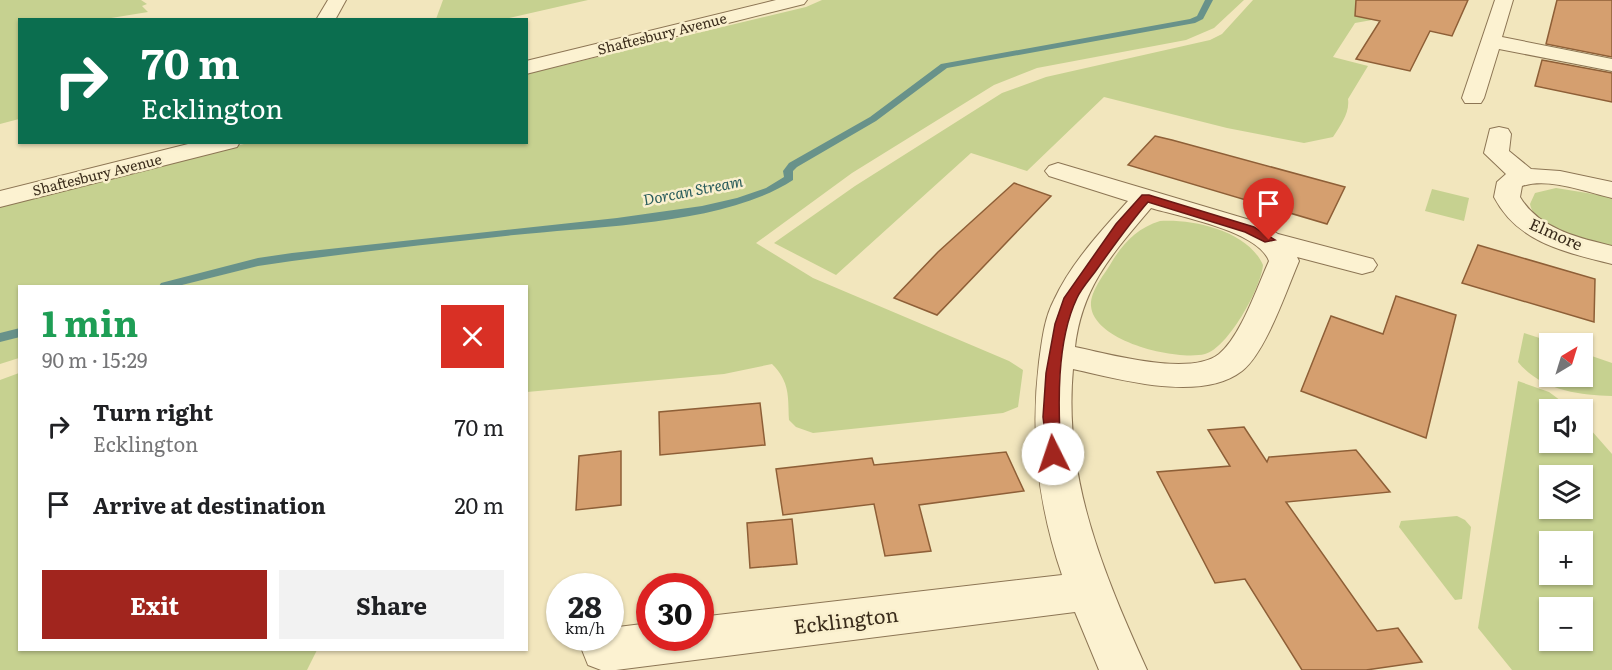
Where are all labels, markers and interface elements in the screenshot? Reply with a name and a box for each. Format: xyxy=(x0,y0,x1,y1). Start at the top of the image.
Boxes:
street label: Shaftesbury Avenue xyxy=(595,7,728,59)
text: 70 m xyxy=(141,30,240,92)
icon: right xyxy=(42,42,120,120)
text: Ecklington xyxy=(141,87,283,127)
street label: Shaftesbury Avenue xyxy=(30,148,163,200)
water label: Dorcan Stream xyxy=(641,169,745,210)
pin xyxy=(1243,178,1294,240)
icon: arrive xyxy=(1252,187,1285,220)
street label: Elmore xyxy=(1526,211,1587,255)
text: 1 min xyxy=(42,295,138,348)
button: close xyxy=(441,305,504,368)
north arrow xyxy=(1539,333,1593,387)
map controls xyxy=(1539,333,1593,651)
text: 90 m · 15:29 xyxy=(42,344,147,374)
text: Turn right xyxy=(93,395,213,428)
button: sound xyxy=(1539,399,1593,453)
icon: right xyxy=(42,410,75,443)
text: 70 m xyxy=(454,410,504,443)
position arrow xyxy=(1021,422,1085,486)
text: Ecklington xyxy=(93,428,198,458)
button: layers xyxy=(1539,465,1593,519)
icon: arrive xyxy=(42,488,75,521)
text: Arrive at destination xyxy=(93,488,326,521)
text: 20 m xyxy=(454,488,504,521)
button: + xyxy=(1539,531,1593,585)
button: Exit xyxy=(42,570,267,639)
button: Share xyxy=(279,570,504,639)
speed limit sign: 30 xyxy=(636,573,714,651)
text: 28 xyxy=(568,583,602,627)
button: − xyxy=(1539,597,1593,651)
street label: Ecklington xyxy=(792,598,900,640)
text: km/h xyxy=(565,616,605,639)

